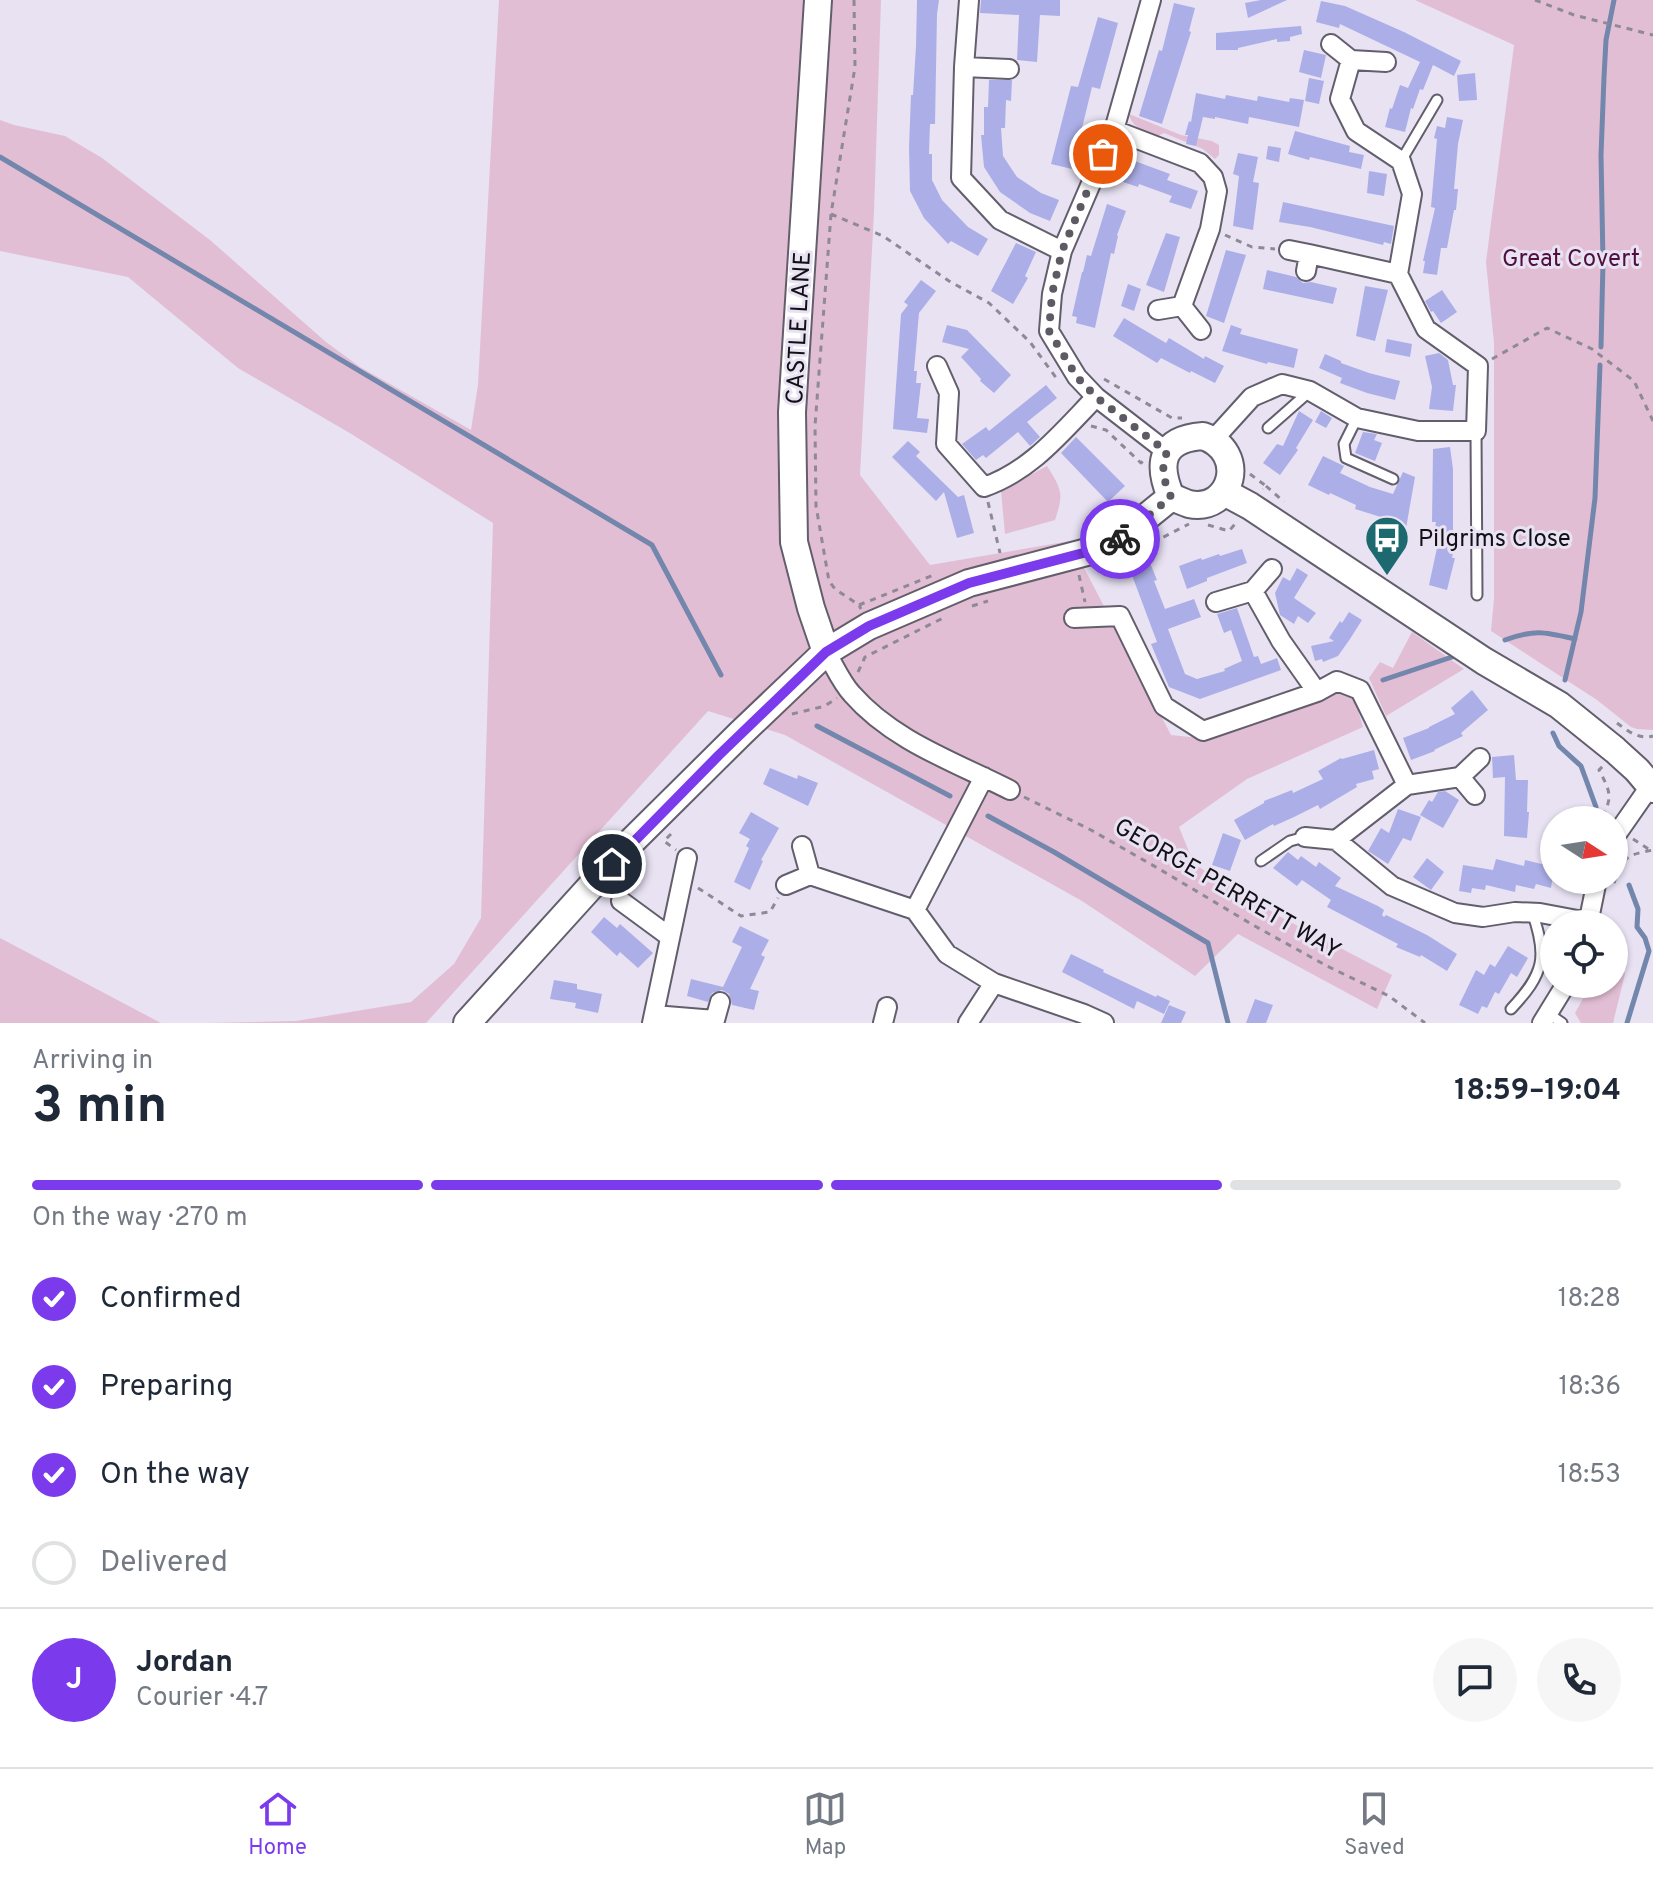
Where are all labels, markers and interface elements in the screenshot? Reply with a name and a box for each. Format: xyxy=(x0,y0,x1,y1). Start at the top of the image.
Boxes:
pin xyxy=(1069,120,1137,188)
icon: bag xyxy=(1081,132,1125,176)
park label: Great Covert xyxy=(1502,245,1640,275)
street label: CASTLE LANE xyxy=(781,251,819,405)
courier xyxy=(1080,499,1160,579)
bus stop icon: Pilgrims Close xyxy=(1363,514,1411,577)
icon: bike xyxy=(1098,517,1142,561)
place label: Pilgrims Close xyxy=(1418,525,1571,555)
north arrow xyxy=(1540,806,1628,894)
map controls xyxy=(1540,806,1628,998)
street label: GEORGE PERRETT WAY xyxy=(1108,813,1346,967)
pin xyxy=(578,830,646,898)
icon: home xyxy=(590,842,634,886)
button: locate xyxy=(1540,910,1628,998)
text: Arriving in xyxy=(32,1045,153,1078)
text: 18:59–19:04 xyxy=(1454,1073,1621,1110)
text: 3 min xyxy=(32,1075,167,1141)
text: On the way · 270 m xyxy=(32,1202,247,1235)
icon: check xyxy=(32,1277,76,1321)
text: Confirmed xyxy=(100,1281,242,1318)
text: 18:28 xyxy=(1558,1283,1621,1316)
icon: check xyxy=(32,1365,76,1409)
text: Preparing xyxy=(100,1369,233,1406)
text: 18:36 xyxy=(1558,1371,1621,1404)
icon: check xyxy=(32,1453,76,1497)
text: On the way xyxy=(100,1457,250,1494)
text: 18:53 xyxy=(1558,1459,1621,1492)
text: Delivered xyxy=(100,1545,228,1582)
button: chat xyxy=(1433,1638,1517,1722)
button: phone xyxy=(1537,1638,1621,1722)
text: Jordan xyxy=(136,1645,233,1682)
text: J xyxy=(66,1662,82,1699)
text: Courier · 4.7 xyxy=(136,1682,268,1715)
tab: Home xyxy=(248,1787,307,1862)
tab: Map xyxy=(803,1787,847,1862)
tab: Saved xyxy=(1344,1787,1405,1862)

